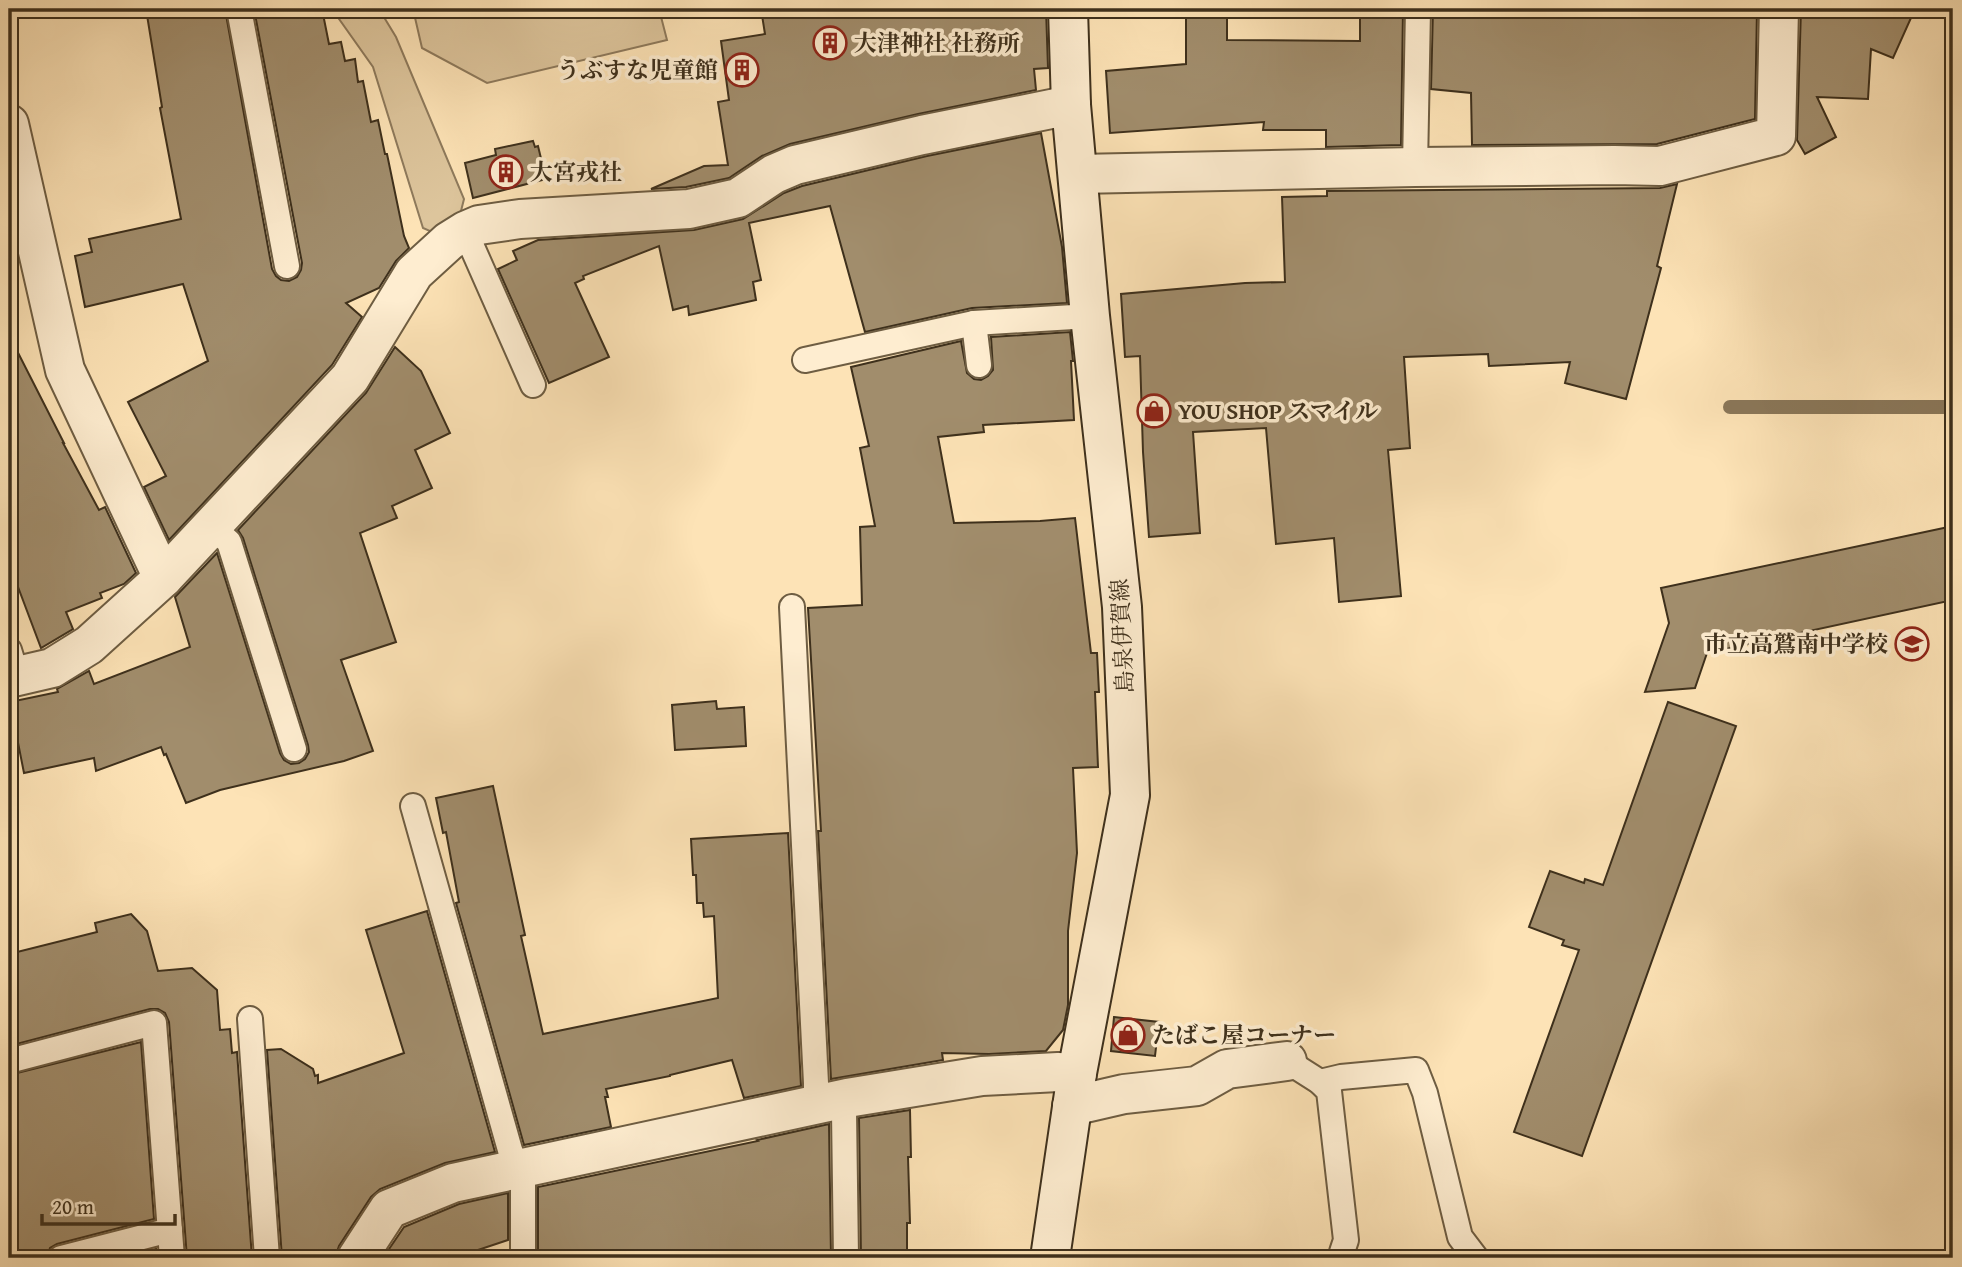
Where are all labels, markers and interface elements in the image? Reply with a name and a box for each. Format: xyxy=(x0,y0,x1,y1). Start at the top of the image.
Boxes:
building icon: 大津神社 社務所 xyxy=(811,24,849,62)
place label: 大津神社 社務所 xyxy=(854,26,1020,59)
building icon: うぶすな児童館 xyxy=(723,51,761,89)
place label: うぶすな児童館 xyxy=(557,53,718,86)
building icon: 大宮戎社 xyxy=(487,153,525,191)
place label: 大宮戎社 xyxy=(530,155,622,188)
shop icon: YOU SHOP スマイル xyxy=(1135,392,1173,430)
place label: YOU SHOP スマイル xyxy=(1178,394,1378,427)
street label: 島泉伊賀線 xyxy=(1102,578,1141,694)
school or university icon: 市立高鷲南中学校 xyxy=(1893,625,1931,663)
place label: 市立高鷲南中学校 xyxy=(1704,627,1888,660)
shop icon: たばこ屋コーナー xyxy=(1109,1016,1147,1054)
place label: たばこ屋コーナー xyxy=(1152,1018,1336,1051)
scale bar xyxy=(42,1183,175,1227)
text: 20 m xyxy=(52,1191,94,1222)

